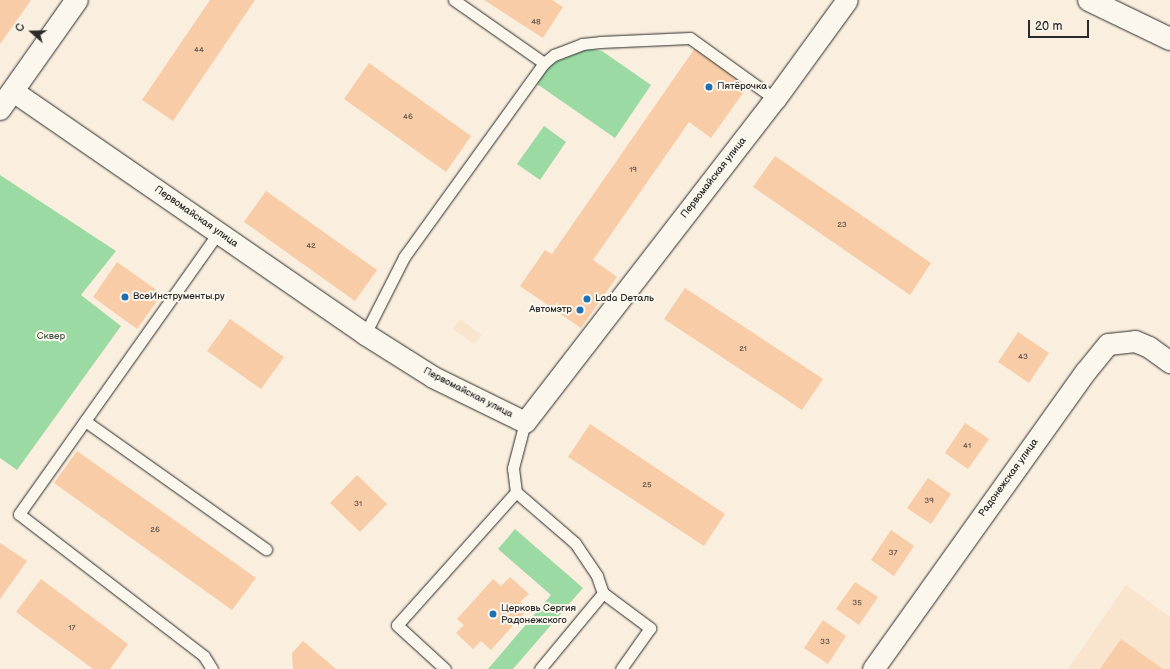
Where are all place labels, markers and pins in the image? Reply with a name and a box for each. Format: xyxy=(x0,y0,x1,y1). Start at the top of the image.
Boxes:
place label: Пятёрочка xyxy=(717,81,767,93)
marker: Пятёрочка xyxy=(704,82,714,92)
place label: ВсеИнструменты.ру xyxy=(133,291,225,303)
marker: ВсеИнструменты.ру xyxy=(120,292,130,302)
place label: Lada Dеталь xyxy=(595,293,654,305)
marker: Lada Dеталь xyxy=(582,294,592,304)
place label: Автомэтр xyxy=(529,304,572,316)
marker: Автомэтр xyxy=(575,305,585,315)
place label: Церковь Сергия Радонежского xyxy=(501,602,576,626)
marker: Церковь Сергия Радонежского xyxy=(488,609,498,619)

